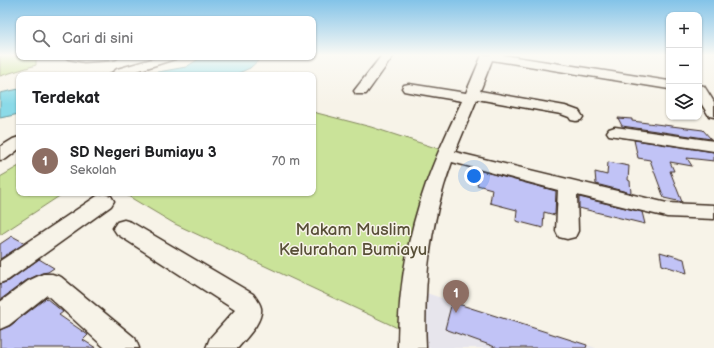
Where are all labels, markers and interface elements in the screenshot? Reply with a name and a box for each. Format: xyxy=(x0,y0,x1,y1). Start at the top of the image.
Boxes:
map controls xyxy=(666,12,702,120)
button: + xyxy=(666,12,702,48)
search box xyxy=(16,16,316,60)
icon: search xyxy=(30,27,52,49)
text: Cari di sini xyxy=(62,29,133,48)
button: − xyxy=(666,48,702,84)
button: layers xyxy=(666,84,702,120)
text: Terdekat xyxy=(32,88,100,108)
text: SD Negeri Bumiayu 3 xyxy=(70,143,217,162)
text: 1 xyxy=(42,153,48,169)
text: 70 m xyxy=(272,153,300,169)
text: Sekolah xyxy=(70,162,116,178)
your location xyxy=(464,166,484,186)
park label: Makam Muslim Kelurahan Bumiayu xyxy=(279,220,427,260)
pin: 1 xyxy=(443,280,469,313)

